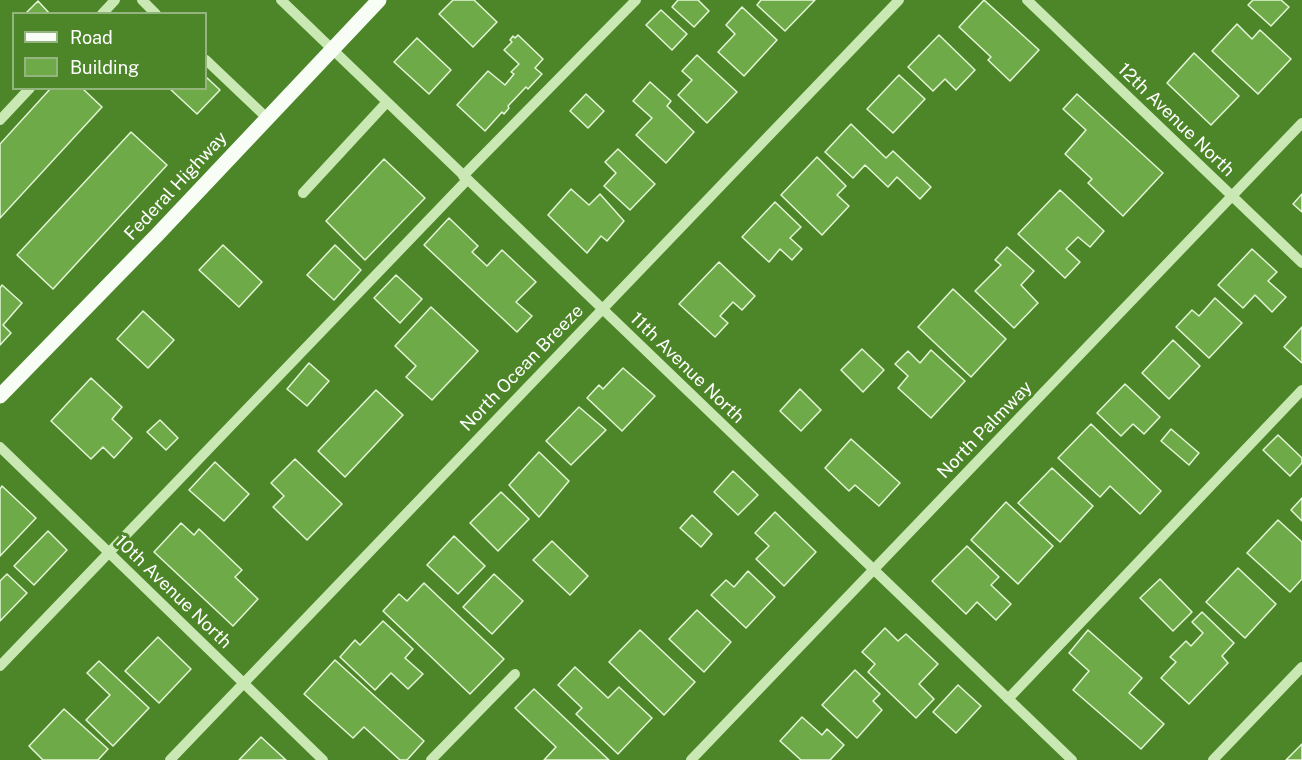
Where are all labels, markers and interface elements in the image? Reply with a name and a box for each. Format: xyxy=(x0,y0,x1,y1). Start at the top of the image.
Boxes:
legend xyxy=(12,12,207,90)
text: Road xyxy=(70,27,113,48)
text: Building xyxy=(70,57,139,78)
street label: 12th Avenue North xyxy=(1113,59,1239,181)
street label: Federal Highway xyxy=(120,127,232,245)
street label: North Ocean Breeze xyxy=(456,300,588,436)
street label: 11th Avenue North xyxy=(625,308,749,428)
street label: North Palmway xyxy=(933,377,1037,483)
street label: 10th Avenue North xyxy=(110,531,236,653)

